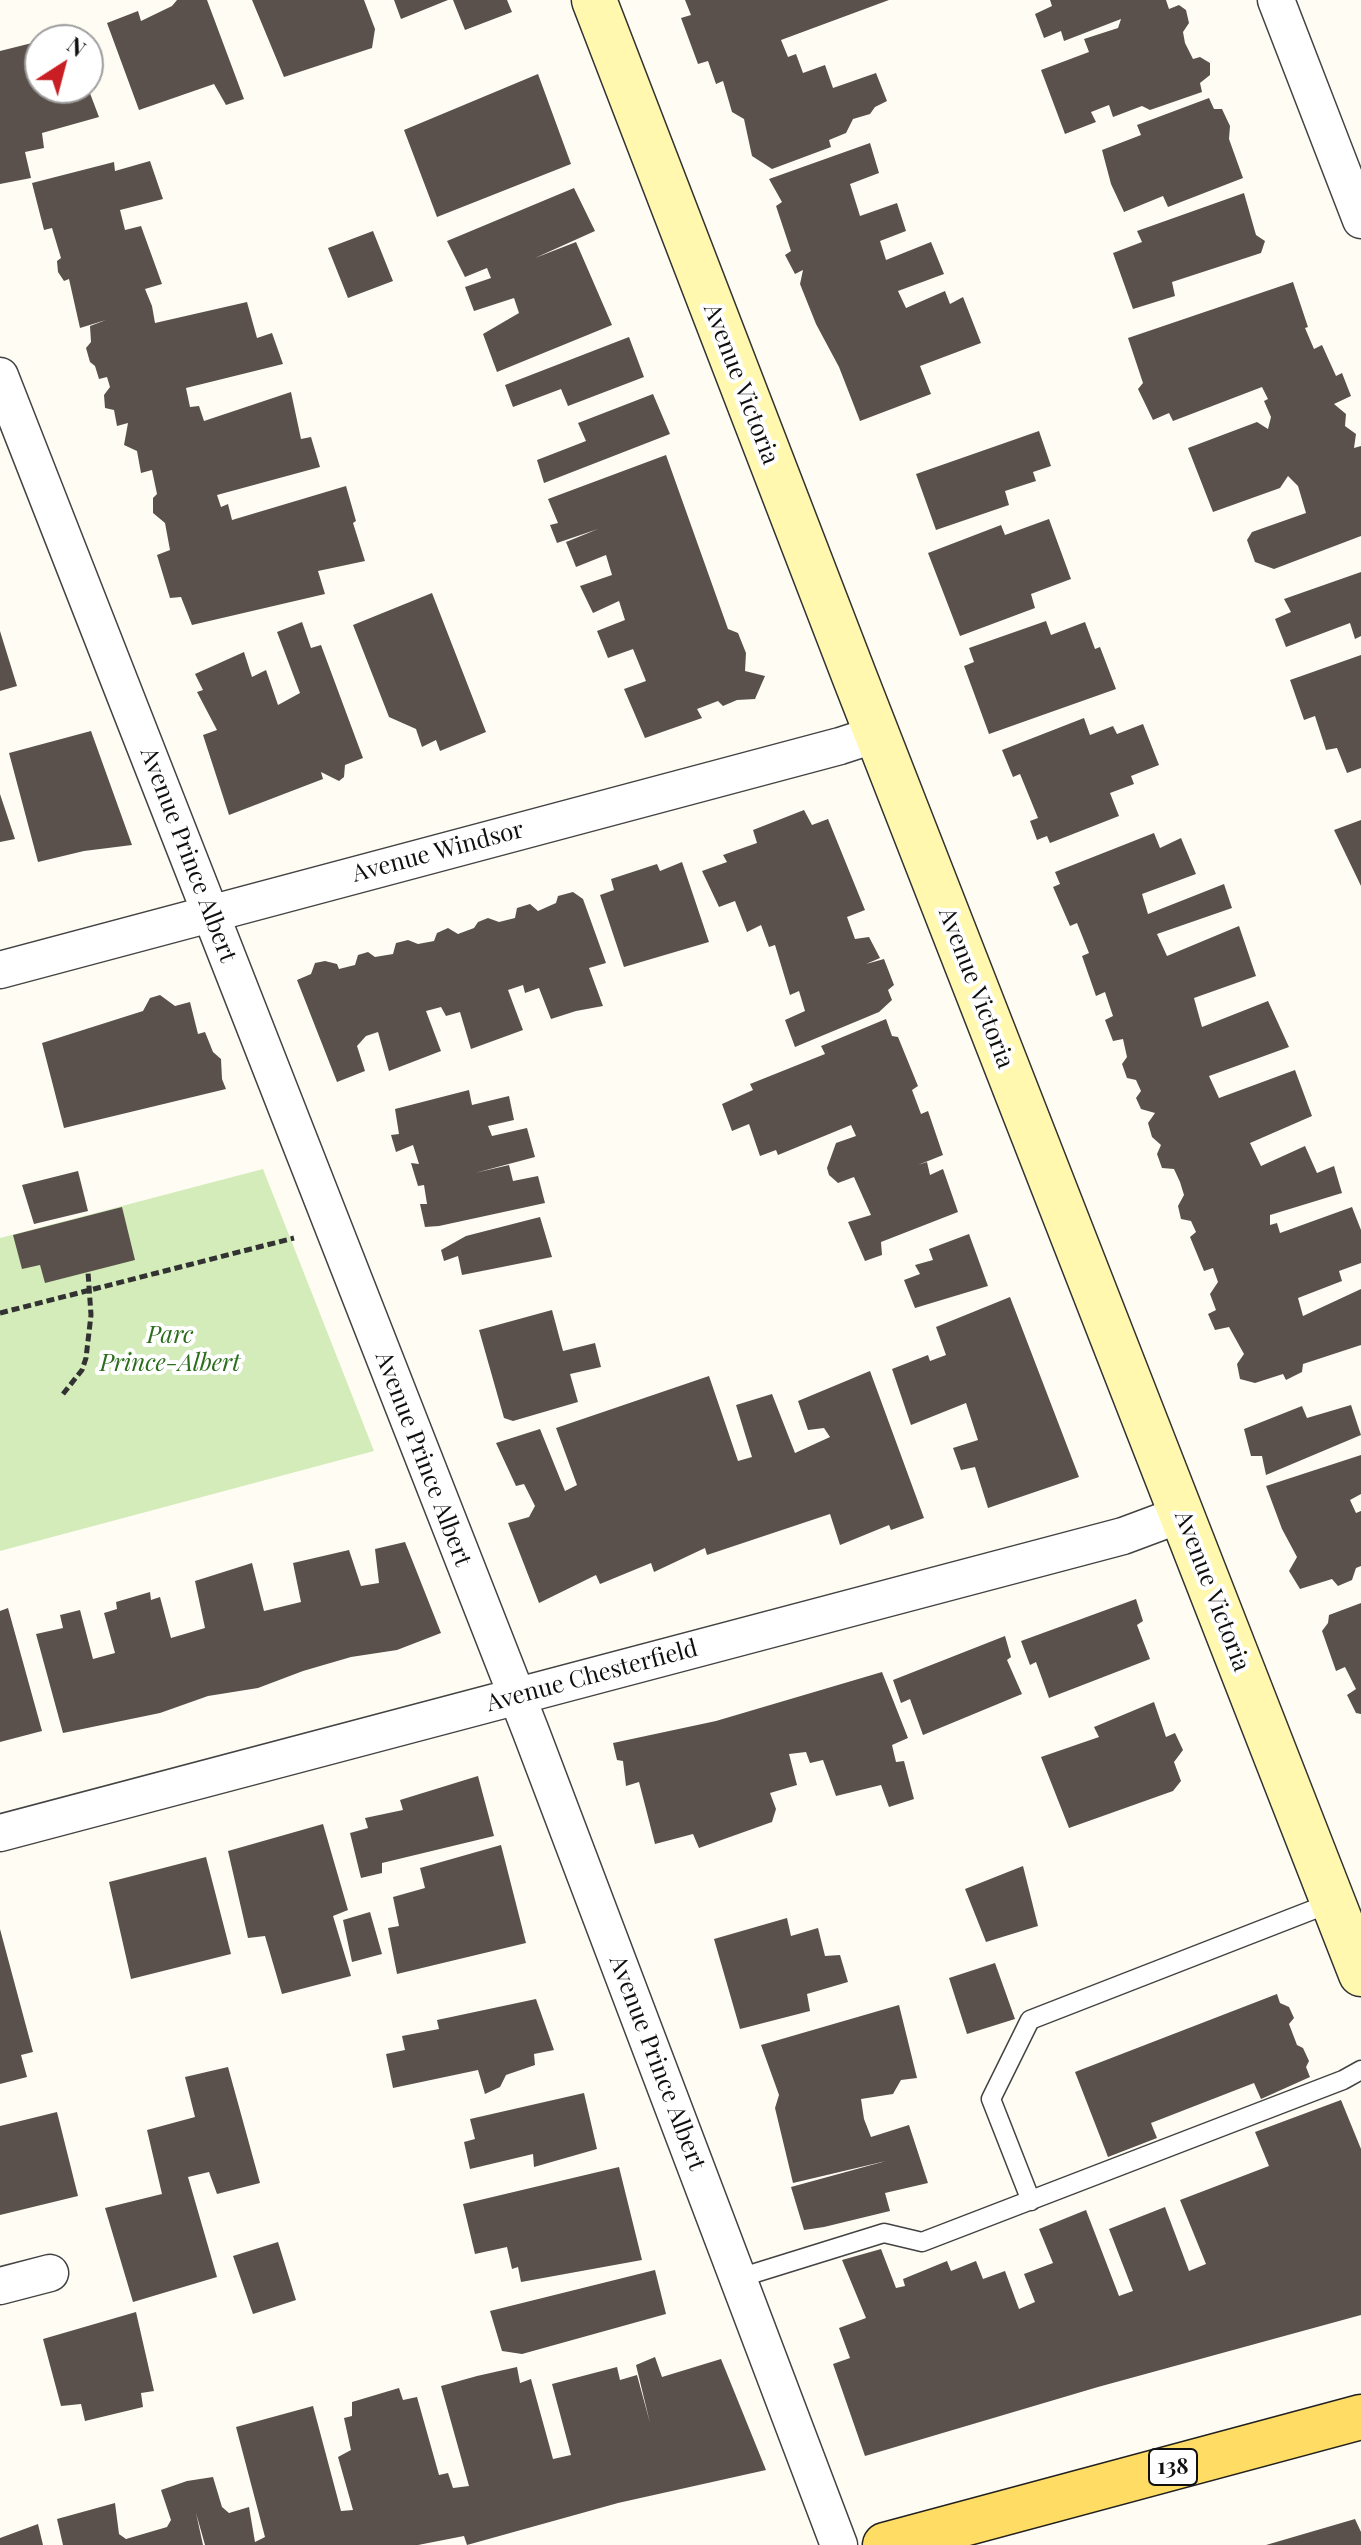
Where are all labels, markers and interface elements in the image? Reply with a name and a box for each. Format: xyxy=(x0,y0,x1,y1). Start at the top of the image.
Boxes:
north arrow xyxy=(24,24,104,104)
text: N xyxy=(62,29,92,63)
street label: Avenue Victoria xyxy=(697,300,785,468)
street label: Avenue Prince Albert xyxy=(134,743,242,967)
street label: Avenue Windsor xyxy=(349,815,527,889)
street label: Avenue Victoria xyxy=(932,904,1020,1072)
park label: Parc Prince-Albert xyxy=(100,1322,240,1378)
street label: Avenue Prince Albert xyxy=(369,1347,477,1571)
street label: Avenue Victoria xyxy=(1168,1507,1256,1675)
street label: Avenue Chesterfield xyxy=(483,1634,701,1718)
street label: Avenue Prince Albert xyxy=(603,1951,711,2175)
road number: 138 xyxy=(1149,2449,1197,2485)

